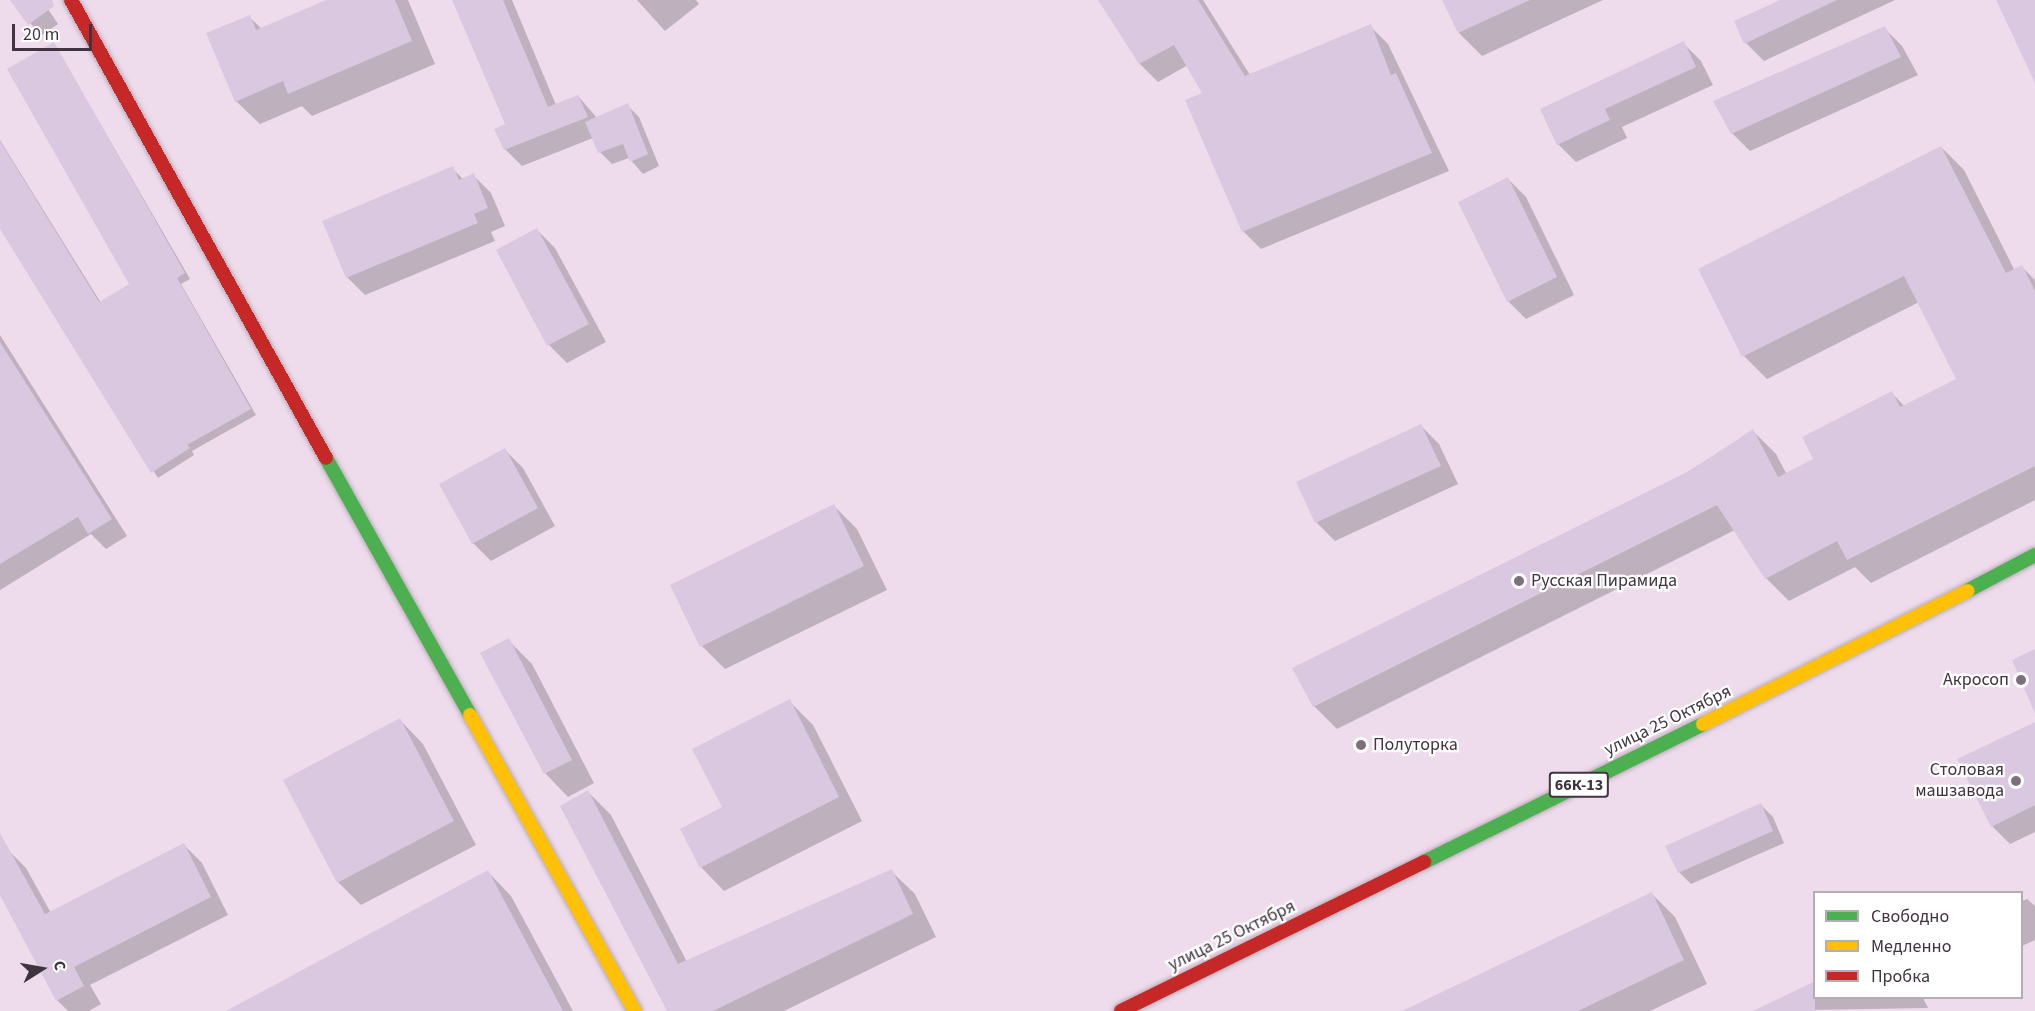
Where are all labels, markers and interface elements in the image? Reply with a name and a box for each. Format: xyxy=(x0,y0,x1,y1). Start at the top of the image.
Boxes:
scale bar xyxy=(15,12,94,50)
text: 20 m xyxy=(23,22,59,47)
place label: Русская Пирамида xyxy=(1531,570,1677,592)
marker: Русская Пирамида xyxy=(1512,574,1526,588)
place label: Акросоп xyxy=(1943,669,2009,691)
marker: Акросоп xyxy=(2014,673,2028,687)
street label: улица 25 Октября xyxy=(1601,681,1735,761)
place label: Полуторка xyxy=(1373,734,1458,756)
marker: Полуторка xyxy=(1354,738,1368,752)
place label: Столовая машзавода xyxy=(1915,760,2004,802)
road number: 66К-13 xyxy=(1548,772,1610,798)
marker: Столовая машзавода xyxy=(2009,774,2023,788)
legend xyxy=(1813,891,2023,999)
street label: улица 25 Октября xyxy=(1165,896,1299,976)
text: Свободно xyxy=(1871,904,1949,929)
text: Медленно xyxy=(1871,934,1951,959)
north arrow xyxy=(12,939,72,999)
text: С xyxy=(48,959,71,972)
text: Пробка xyxy=(1871,964,1930,989)

